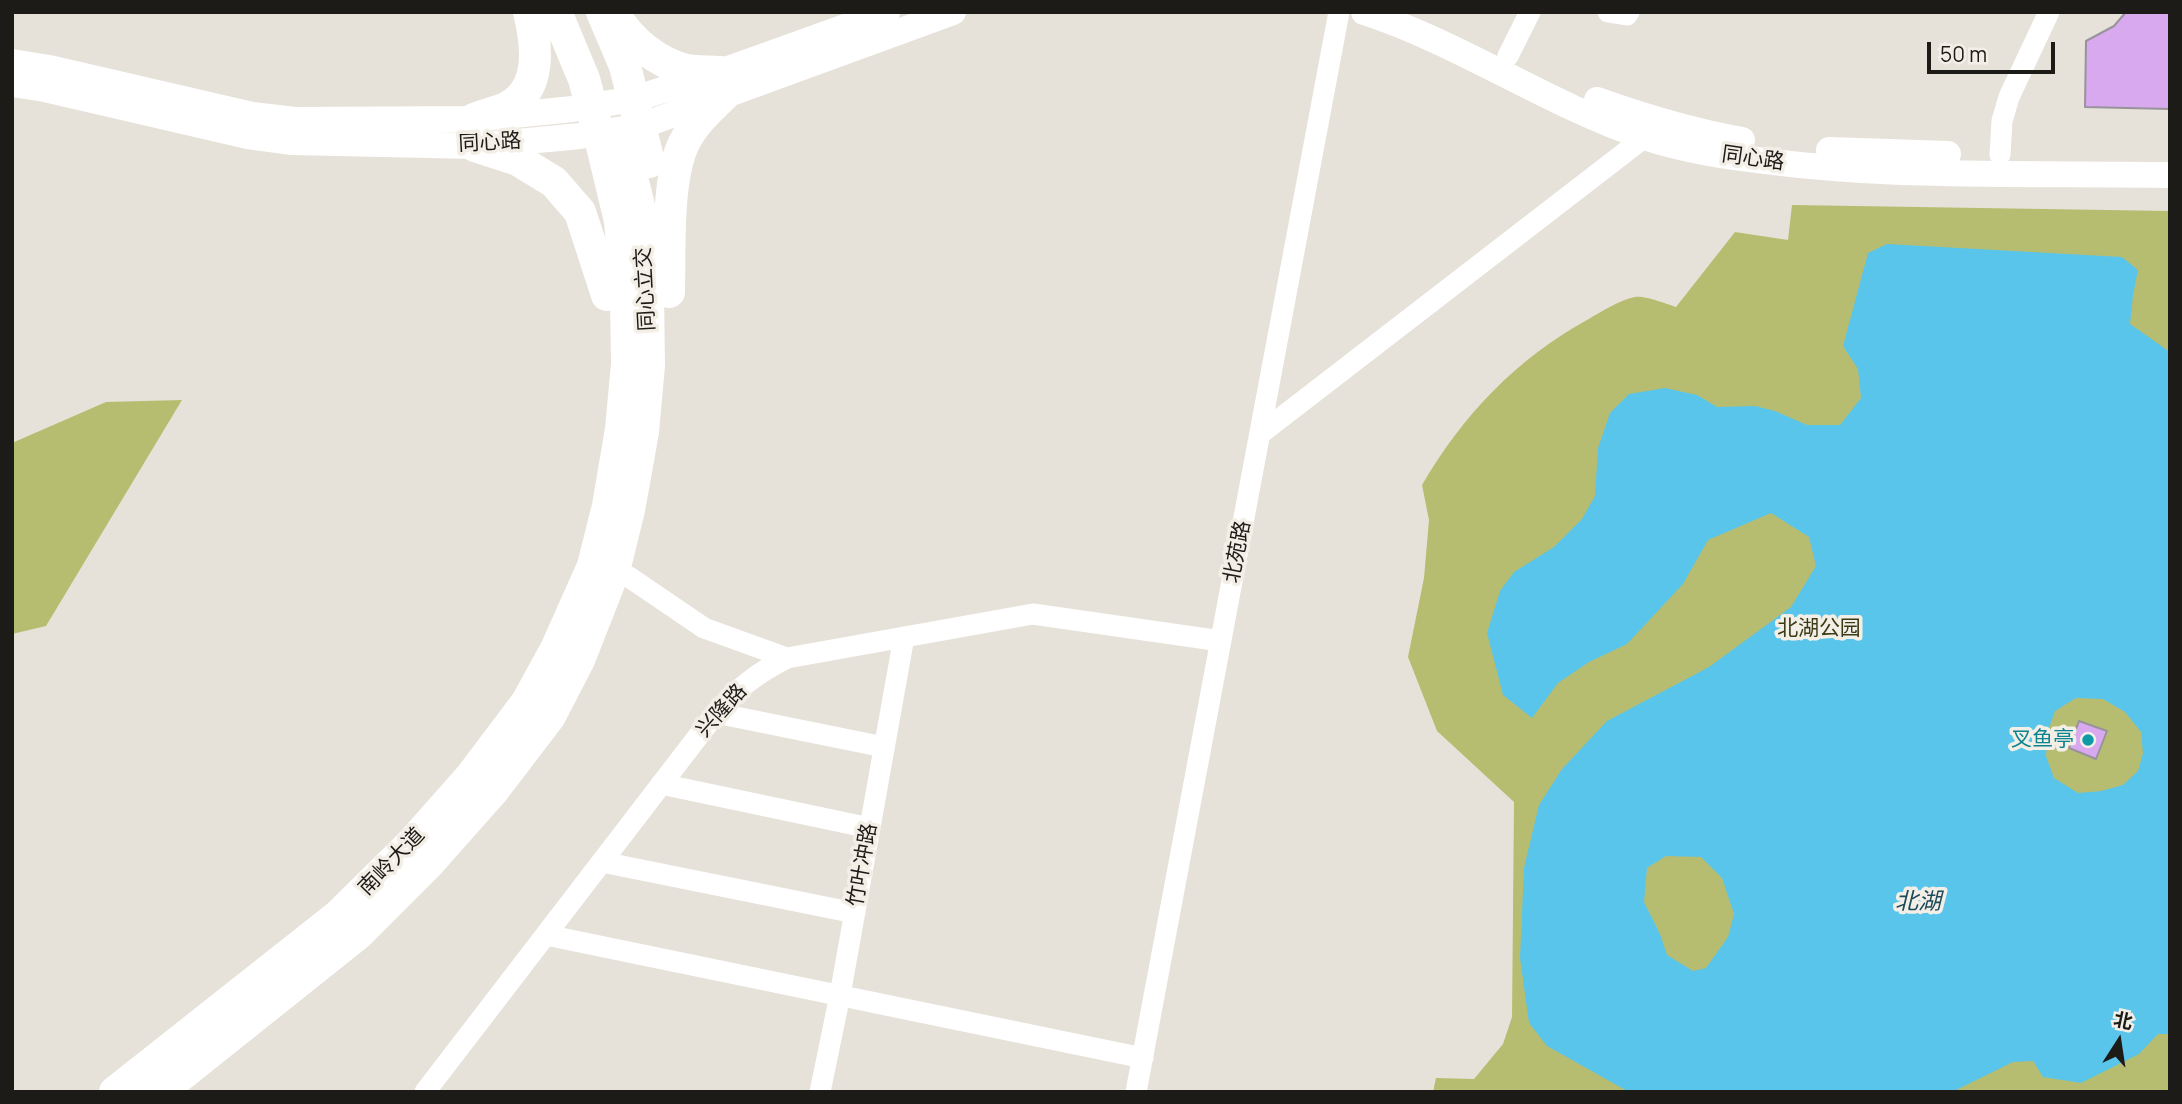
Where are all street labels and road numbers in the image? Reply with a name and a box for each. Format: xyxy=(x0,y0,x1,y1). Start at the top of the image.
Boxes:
street label: 同心路 xyxy=(458,129,522,157)
street label: 同心路 xyxy=(1720,142,1786,176)
street label: 同心立交 xyxy=(631,246,661,332)
street label: 北苑路 xyxy=(1220,519,1256,585)
street label: 兴隆路 xyxy=(692,679,752,743)
street label: 竹叶冲路 xyxy=(843,821,883,909)
street label: 南岭大道 xyxy=(354,823,430,901)

